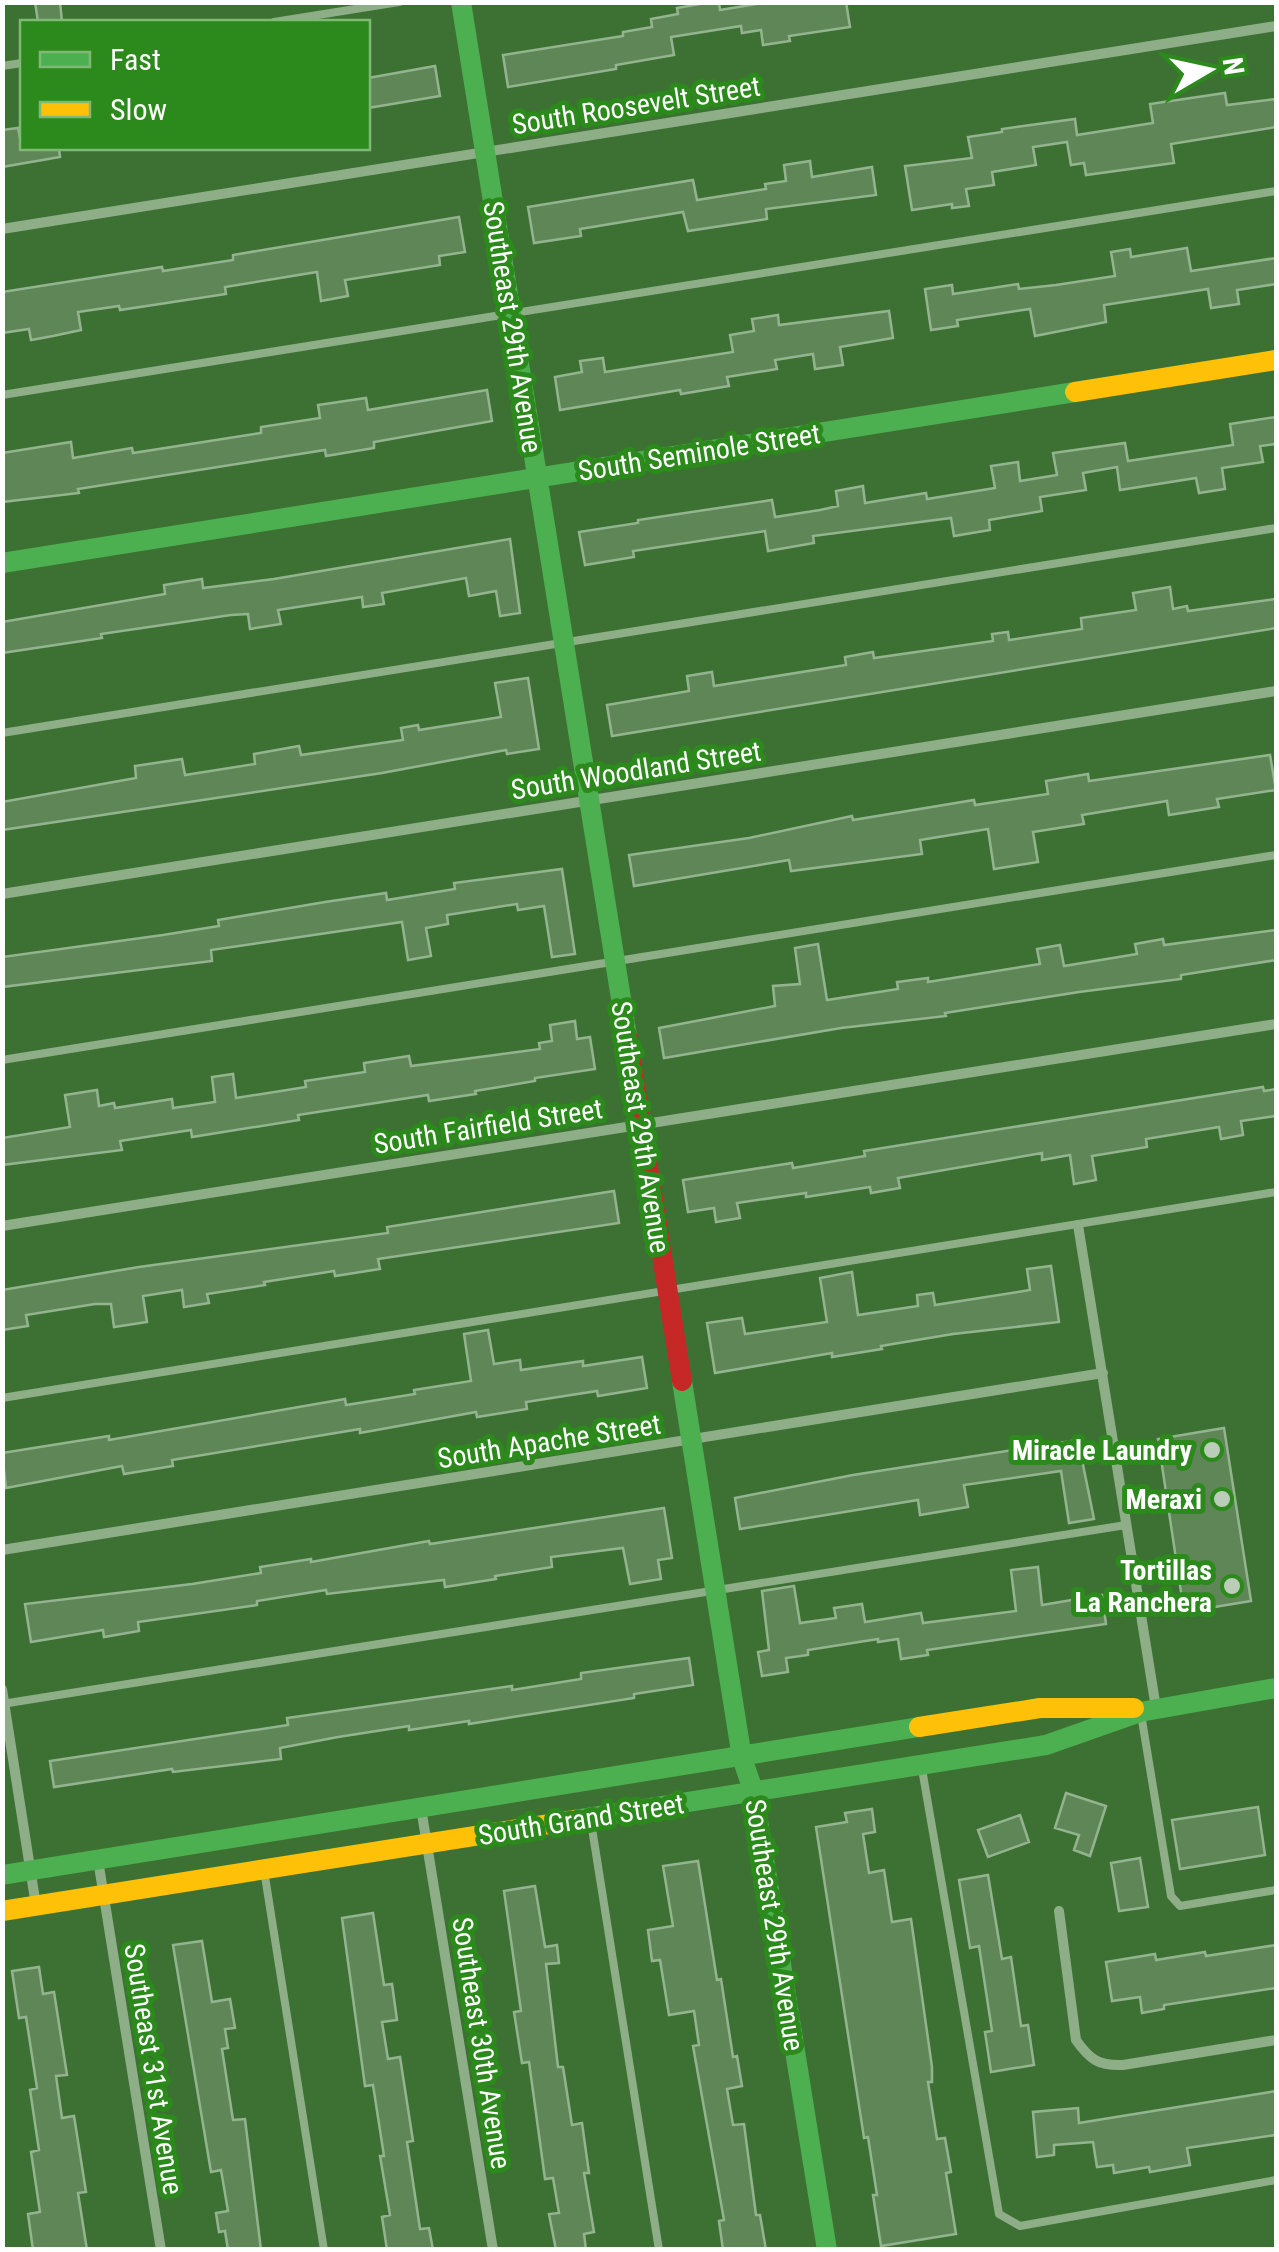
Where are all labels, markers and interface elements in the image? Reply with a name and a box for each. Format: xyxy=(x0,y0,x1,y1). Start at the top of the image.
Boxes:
legend xyxy=(20,20,370,150)
north arrow xyxy=(1159,20,1259,120)
text: Fast xyxy=(110,42,161,77)
text: N xyxy=(1216,55,1251,77)
street label: South Roosevelt Street xyxy=(510,70,762,141)
text: Slow xyxy=(110,92,167,127)
street label: Southeast 29th Avenue xyxy=(476,199,549,455)
street label: South Seminole Street xyxy=(576,417,823,488)
street label: South Woodland Street xyxy=(509,734,763,807)
street label: Southeast 29th Avenue xyxy=(604,999,677,1255)
street label: South Fairfield Street xyxy=(371,1092,605,1161)
street label: South Apache Street xyxy=(435,1408,663,1475)
place label: Miracle Laundry xyxy=(1012,1434,1193,1467)
marker: Miracle Laundry xyxy=(1201,1439,1223,1461)
place label: Meraxi xyxy=(1126,1483,1202,1516)
marker: Meraxi xyxy=(1211,1488,1233,1510)
place label: Tortillas La Ranchera xyxy=(1074,1554,1212,1619)
marker: Tortillas La Ranchera xyxy=(1221,1575,1243,1597)
street label: South Grand Street xyxy=(476,1787,686,1852)
street label: Southeast 29th Avenue xyxy=(738,1797,811,2053)
street label: Southeast 30th Avenue xyxy=(445,1915,518,2171)
street label: Southeast 31st Avenue xyxy=(117,1941,190,2197)

